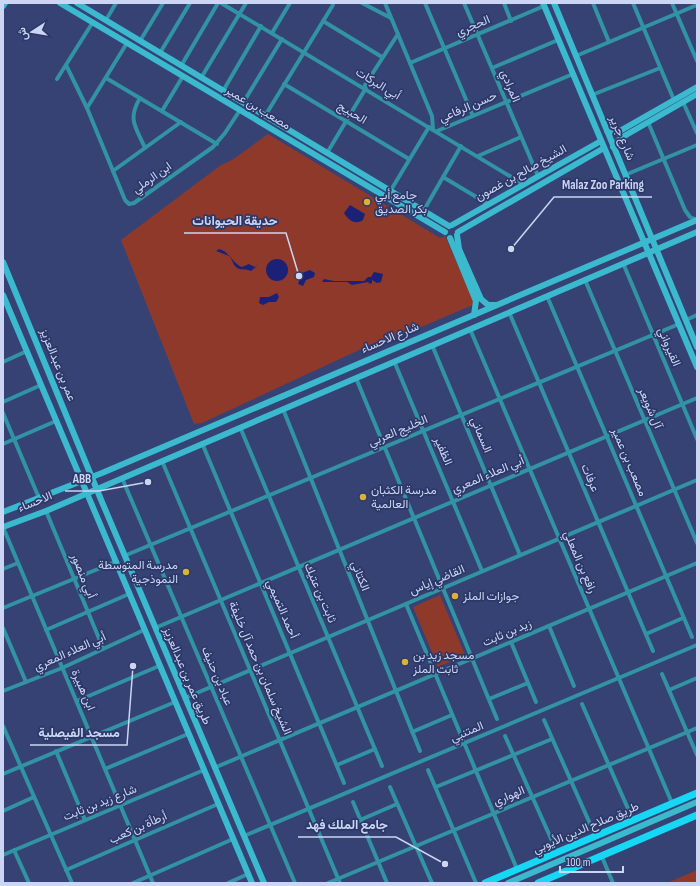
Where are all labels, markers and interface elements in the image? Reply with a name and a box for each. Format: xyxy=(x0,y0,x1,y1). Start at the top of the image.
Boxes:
north arrow xyxy=(12,12,52,52)
street label: الحجري xyxy=(454,12,493,42)
text: ش xyxy=(15,26,30,42)
street label: أبي البركات xyxy=(352,65,403,105)
street label: المرادي xyxy=(495,67,524,105)
street label: مصعب بن عمير xyxy=(222,82,293,133)
street label: حسن الرفاعي xyxy=(437,88,500,128)
street label: الحبيج xyxy=(334,98,370,128)
street label: شارع جرير xyxy=(605,112,638,163)
street label: الشيخ صالح بن غصون xyxy=(473,142,570,205)
street label: ابن الرملي xyxy=(129,159,176,199)
callout: Malaz Zoo Parking xyxy=(554,172,652,197)
text: Malaz Zoo Parking xyxy=(562,177,644,193)
place label: جامع أبي بكر الصديق xyxy=(375,188,427,217)
marker: جامع أبي بكر الصديق xyxy=(362,197,372,207)
callout: حديقة الحيوانات xyxy=(184,208,286,233)
text: حديقة الحيوانات xyxy=(192,213,278,229)
street label: شارع الاحساء xyxy=(359,319,422,358)
street label: القيرواني xyxy=(652,325,684,369)
street label: عمر بن عبدالعزيز xyxy=(36,326,79,404)
street label: آل شويعر xyxy=(634,384,666,432)
street label: الخليج العربي xyxy=(366,412,431,452)
street label: السماني xyxy=(465,415,495,456)
street label: مصعب بن عمير xyxy=(607,424,650,499)
street label: الظفير xyxy=(430,433,456,468)
street label: أبي العلاء المعري xyxy=(449,453,527,499)
street label: عرفات xyxy=(577,462,603,494)
callout: ABB xyxy=(65,466,99,491)
text: ABB xyxy=(72,471,91,487)
place label: مدرسة الكثبان العالمية xyxy=(371,483,437,512)
street label: الاحساء xyxy=(16,488,54,516)
marker: مدرسة الكثبان العالمية xyxy=(358,492,368,502)
street label: رافع بن المعلي xyxy=(558,529,600,596)
street label: أبي منصور xyxy=(65,550,99,602)
place label: مدرسة المتوسطة النموذجية xyxy=(98,558,178,587)
street label: الكتاني xyxy=(345,559,373,594)
street label: ثابت بن عتيك xyxy=(301,561,339,625)
street label: القاضي إياس xyxy=(407,562,468,600)
marker: مدرسة المتوسطة النموذجية xyxy=(181,567,191,577)
street label: أحمد التميمي xyxy=(261,577,301,642)
place label: جوازات الملز xyxy=(462,589,519,604)
marker: جوازات الملز xyxy=(450,591,460,601)
street label: الشيخ سلمان بن حمد آل خليفة xyxy=(224,599,295,737)
street label: زيد بن ثابت xyxy=(480,616,534,650)
street label: طريق عمر بن عبدالعزيز xyxy=(159,624,214,727)
street label: أبي العلاء المعري xyxy=(32,629,109,676)
street label: عباد بن حنيف xyxy=(198,644,236,708)
place label: مسجد زيد بن ثابت الملز xyxy=(412,648,474,677)
marker: مسجد زيد بن ثابت الملز xyxy=(400,657,410,667)
street label: ابن هبيرة xyxy=(68,667,98,713)
street label: المتنبي xyxy=(448,718,487,748)
callout: مسجد الفيصلية xyxy=(30,720,127,745)
text: مسجد الفيصلية xyxy=(38,725,120,741)
street label: شارع زيد بن ثابت xyxy=(61,781,139,826)
street label: الهواري xyxy=(491,783,528,811)
street label: طريق صلاح الدين الأيوبي xyxy=(531,799,642,859)
street label: أرطأة بن كعب xyxy=(107,808,169,847)
callout: جامع الملك فهد xyxy=(298,812,396,837)
text: جامع الملك فهد xyxy=(306,817,388,834)
scale bar xyxy=(560,848,623,874)
text: 100 m xyxy=(566,855,591,870)

